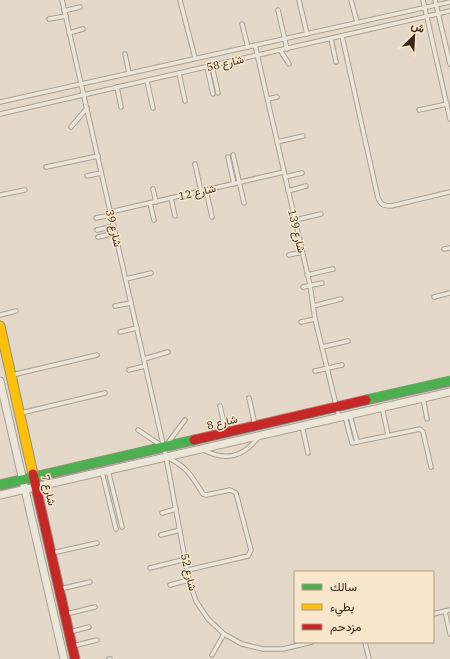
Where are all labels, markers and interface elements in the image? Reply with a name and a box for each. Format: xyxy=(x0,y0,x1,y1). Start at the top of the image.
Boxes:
north arrow xyxy=(394,16,434,56)
text: ش xyxy=(409,18,427,36)
street label: شارع 58 xyxy=(205,52,246,75)
street label: شارع 12 xyxy=(177,181,218,204)
street label: شارع 39 xyxy=(102,208,125,249)
street label: شارع 139 xyxy=(284,208,309,255)
street label: شارع 8 xyxy=(205,412,239,433)
street label: شارع 7 xyxy=(38,473,59,507)
street label: شارع 52 xyxy=(177,552,200,593)
legend xyxy=(294,571,434,643)
text: سالك xyxy=(330,579,357,594)
text: بطيء xyxy=(330,599,354,617)
text: مزدحم xyxy=(330,619,361,635)

